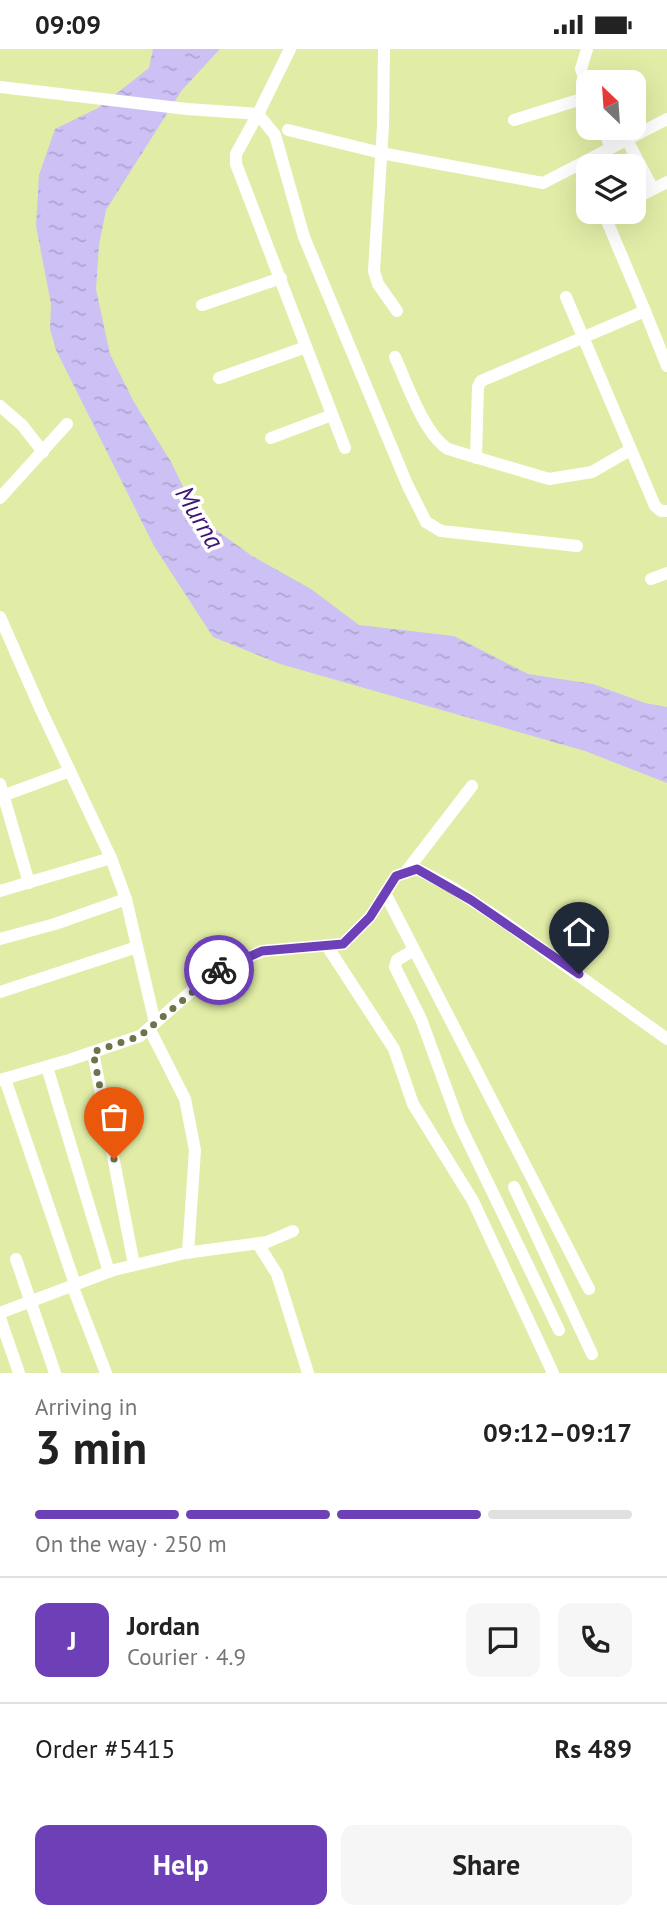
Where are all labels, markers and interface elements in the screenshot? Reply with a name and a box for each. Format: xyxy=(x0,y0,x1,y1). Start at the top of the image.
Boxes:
text: 09:09 xyxy=(35,8,101,41)
north arrow xyxy=(576,70,646,140)
map controls xyxy=(576,70,646,224)
button: layers xyxy=(576,154,646,224)
water label: Murna xyxy=(168,480,232,555)
pin xyxy=(549,902,609,974)
icon: home xyxy=(560,913,598,951)
courier xyxy=(184,935,254,1005)
icon: bike xyxy=(200,951,238,989)
pin xyxy=(84,1087,144,1159)
icon: bag xyxy=(95,1098,133,1136)
text: Arriving in xyxy=(35,1392,137,1421)
text: 09:12–09:17 xyxy=(483,1416,632,1449)
text: 3 min xyxy=(35,1417,147,1477)
text: On the way · 250 m xyxy=(35,1529,227,1558)
button: chat xyxy=(466,1603,540,1677)
button: phone xyxy=(558,1603,632,1677)
text: Jordan xyxy=(127,1609,200,1642)
text: J xyxy=(68,1624,76,1657)
text: Courier · 4.9 xyxy=(127,1642,246,1671)
text: Order #5415 xyxy=(35,1732,175,1765)
text: Rs 489 xyxy=(555,1732,632,1765)
button: Help xyxy=(35,1825,327,1905)
button: Share xyxy=(341,1825,632,1905)

